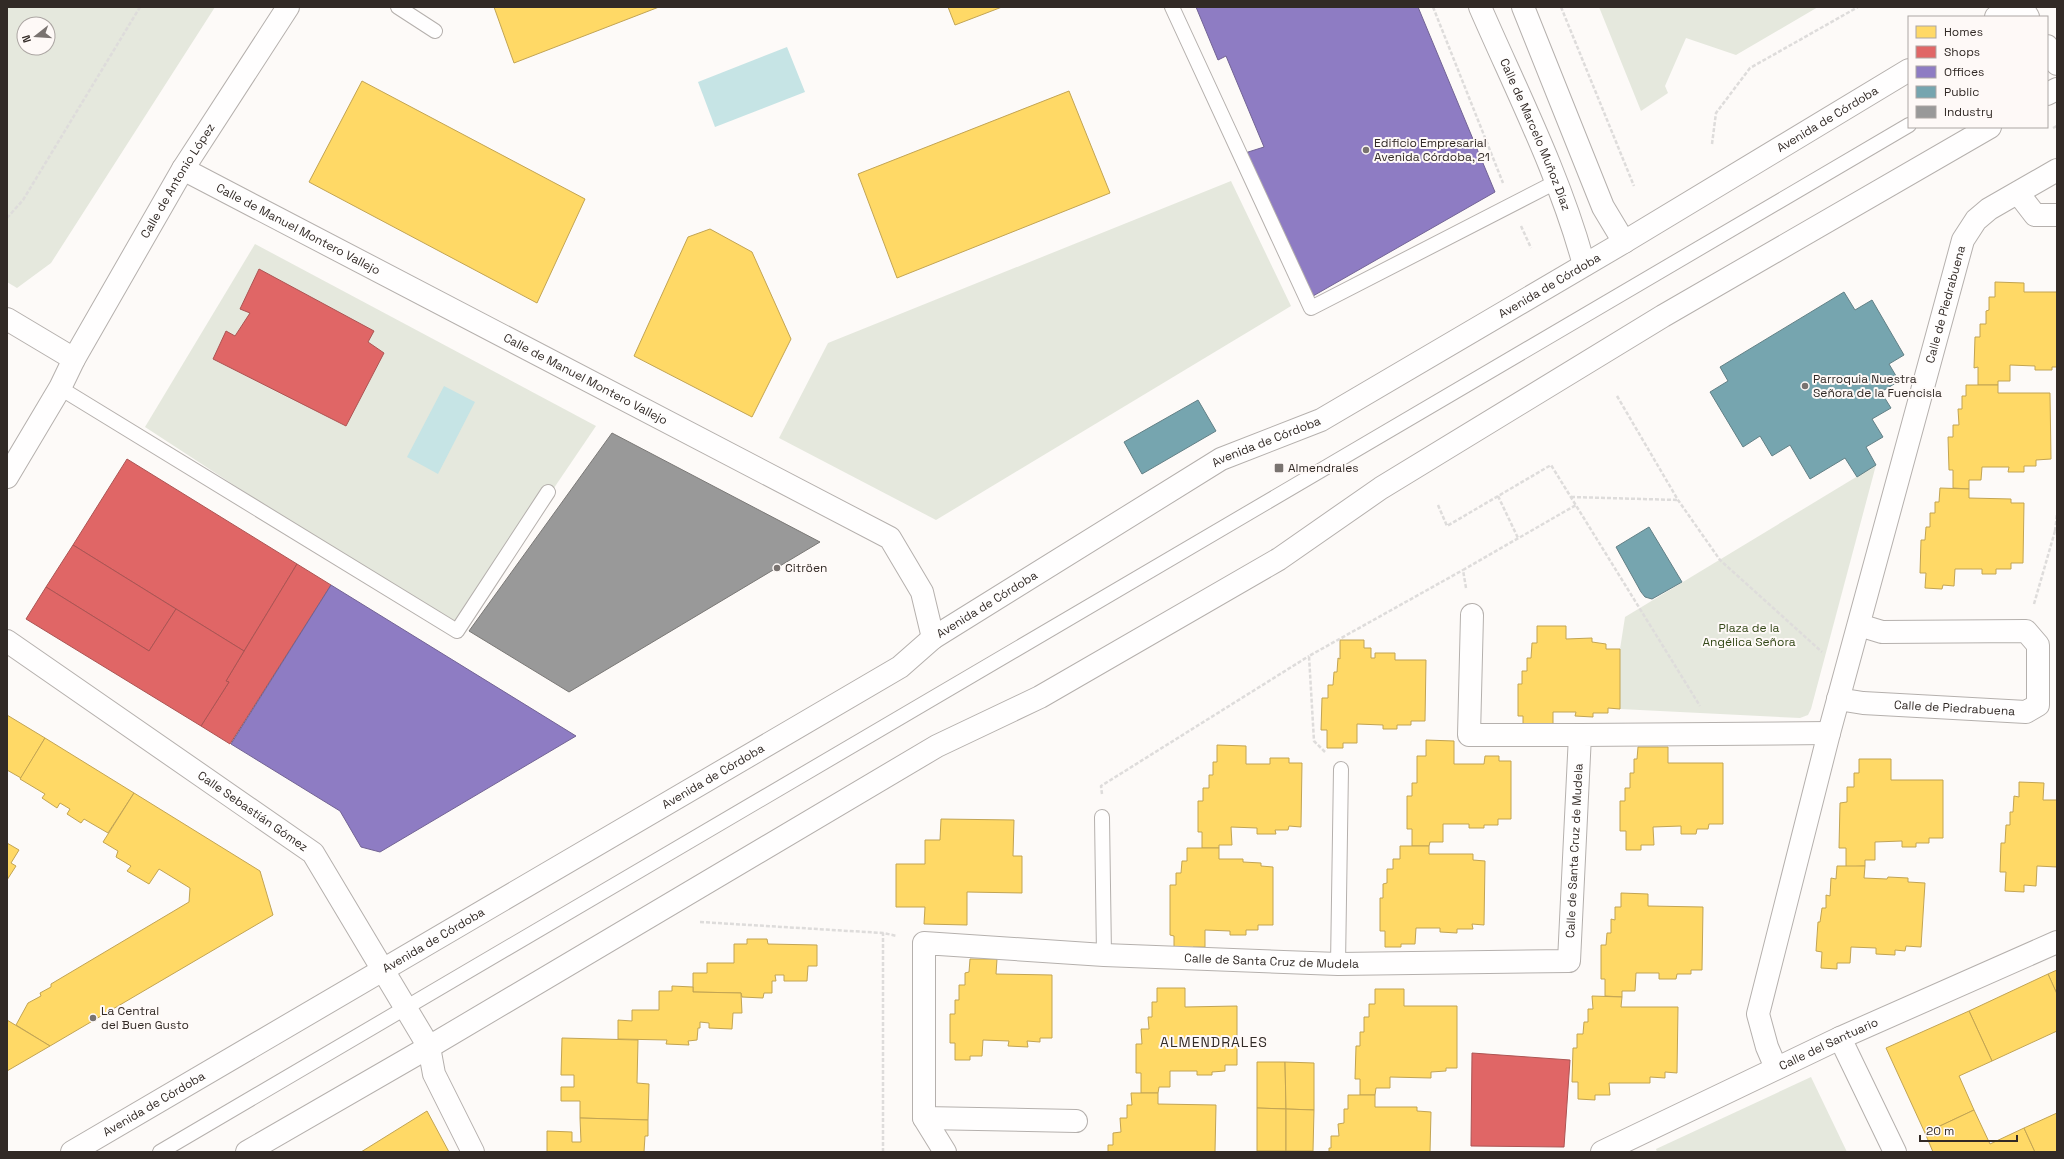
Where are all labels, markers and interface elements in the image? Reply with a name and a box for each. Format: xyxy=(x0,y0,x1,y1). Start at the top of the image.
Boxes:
north arrow xyxy=(16,16,56,56)
legend xyxy=(1908,16,2048,128)
text: Homes xyxy=(1944,24,1983,40)
text: N xyxy=(19,33,34,44)
text: Shops xyxy=(1944,44,1980,60)
street label: Calle de Marcelo Muñoz Díaz xyxy=(1496,56,1574,213)
text: Offices xyxy=(1944,64,1984,80)
street label: Avenida de Córdoba xyxy=(1774,82,1881,156)
text: Public xyxy=(1944,84,1979,100)
text: Industry xyxy=(1944,104,1993,120)
street label: Calle de Antonio López xyxy=(137,120,219,241)
place label: Edificio Empresarial Avenida Córdoba, 21 xyxy=(1374,135,1490,165)
marker: Edificio Empresarial Avenida Córdoba, 21 xyxy=(1361,145,1371,155)
street label: Calle de Manuel Montero Vallejo xyxy=(213,180,383,279)
street label: Calle de Piedrabuena xyxy=(1922,244,1969,365)
street label: Avenida de Córdoba xyxy=(1495,249,1604,322)
street label: Calle de Manuel Montero Vallejo xyxy=(501,330,670,429)
place label: Parroquia Nuestra Señora de la Fuencisla xyxy=(1813,371,1942,401)
marker: Parroquia Nuestra Señora de la Fuencisla xyxy=(1800,381,1810,391)
street label: Avenida de Córdoba xyxy=(1209,413,1323,471)
place label: Almendrales xyxy=(1288,460,1359,476)
marker: Almendrales xyxy=(1273,462,1285,474)
place label: Citröen xyxy=(785,560,827,576)
marker: Citröen xyxy=(772,563,782,573)
street label: Avenida de Córdoba xyxy=(933,567,1040,642)
park label: Plaza de la Angélica Señora xyxy=(1702,620,1796,650)
street label: Calle de Piedrabuena xyxy=(1893,697,2016,719)
street label: Avenida de Córdoba xyxy=(659,740,767,813)
street label: Calle de Santa Cruz de Mudela xyxy=(1562,763,1587,938)
street label: Calle Sebastián Gómez xyxy=(195,768,311,855)
street label: Avenida de Córdoba xyxy=(379,904,488,976)
street label: Calle de Santa Cruz de Mudela xyxy=(1184,950,1359,972)
place label: La Central del Buen Gusto xyxy=(101,1003,189,1033)
marker: La Central del Buen Gusto xyxy=(88,1013,98,1023)
street label: Calle del Santuario xyxy=(1776,1014,1881,1074)
district label: ALMENDRALES xyxy=(1160,1033,1268,1051)
street label: Avenida de Córdoba xyxy=(100,1068,208,1140)
scale bar xyxy=(1920,1117,2017,1143)
text: 20 m xyxy=(1926,1123,1954,1139)

